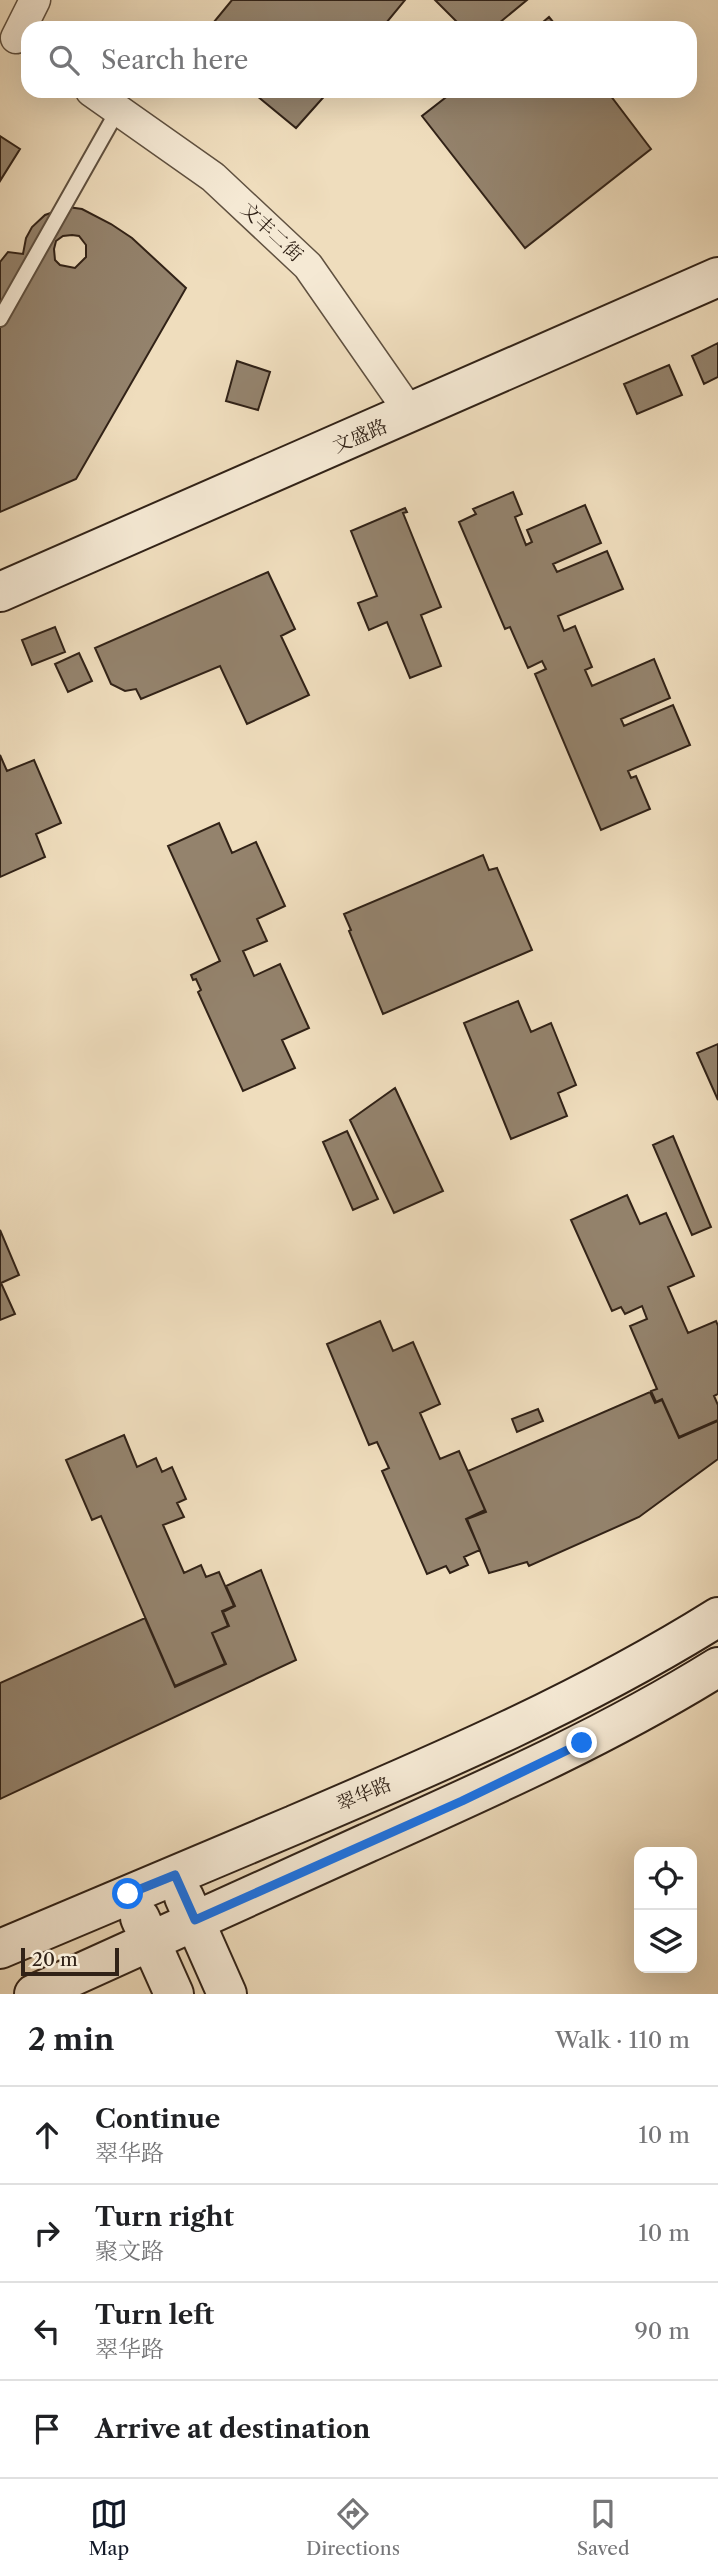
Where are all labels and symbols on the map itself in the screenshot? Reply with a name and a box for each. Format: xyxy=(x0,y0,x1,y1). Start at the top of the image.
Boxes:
street label: 文丰二街 xyxy=(236,198,308,266)
street label: 文盛路 xyxy=(329,414,391,458)
route end xyxy=(566,1727,597,1758)
street label: 翠华路 xyxy=(333,1772,395,1816)
route start xyxy=(112,1878,143,1909)
scale bar xyxy=(21,1945,119,1977)

